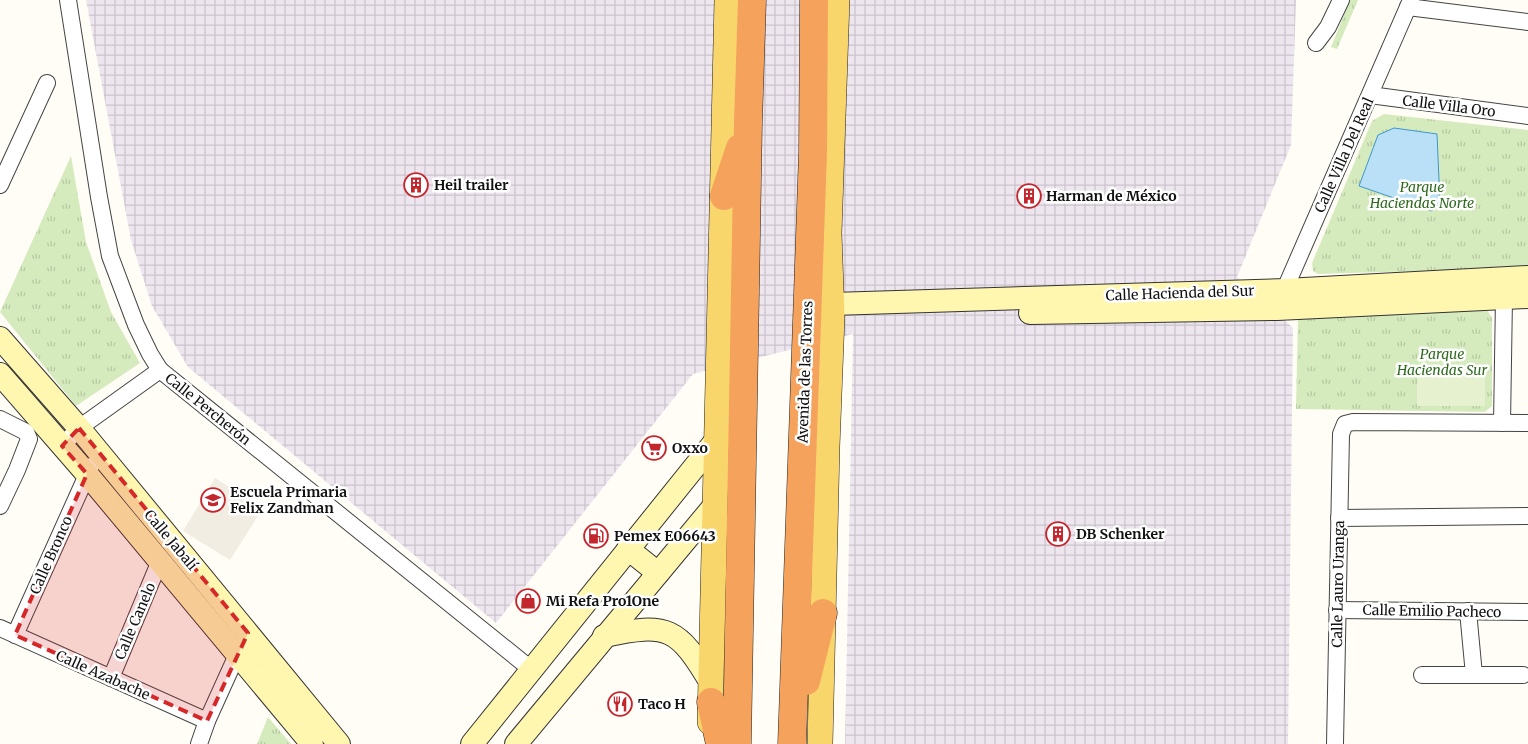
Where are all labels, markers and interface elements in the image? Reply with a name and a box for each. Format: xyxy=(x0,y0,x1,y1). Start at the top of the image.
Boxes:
street label: Calle Villa Oro xyxy=(1401,91,1497,121)
street label: Calle Villa Del Real xyxy=(1311,94,1378,215)
building icon: Heil trailer xyxy=(403,172,429,198)
place label: Heil trailer xyxy=(434,176,509,194)
park label: Parque Haciendas Norte xyxy=(1369,178,1474,212)
building icon: Harman de México xyxy=(1016,183,1042,209)
place label: Harman de México xyxy=(1046,187,1177,205)
street label: Calle Hacienda del Sur xyxy=(1105,281,1255,305)
street label: Avenida de las Torres xyxy=(793,300,816,445)
park label: Parque Haciendas Sur xyxy=(1396,345,1487,379)
street label: Calle Percherón xyxy=(162,369,254,449)
supermarket icon: Oxxo xyxy=(641,435,667,461)
place label: Oxxo xyxy=(672,439,708,457)
place label: Escuela Primaria Felix Zandman xyxy=(230,483,347,517)
school or university icon: Escuela Primaria Felix Zandman xyxy=(200,487,226,513)
street label: Calle Jabalí xyxy=(141,506,202,574)
street label: Calle Bronco xyxy=(26,513,76,597)
street label: Calle Lauro Uranga xyxy=(1328,520,1348,648)
building icon: DB Schenker xyxy=(1045,521,1071,547)
fuel station icon: Pemex E06643 xyxy=(583,523,609,549)
place label: DB Schenker xyxy=(1076,525,1165,543)
place label: Pemex E06643 xyxy=(614,527,716,545)
street label: Calle Canelo xyxy=(111,580,159,662)
shop icon: Mi Refa Pro1One xyxy=(515,588,541,614)
place label: Mi Refa Pro1One xyxy=(546,592,660,610)
street label: Calle Emilio Pacheco xyxy=(1362,601,1502,621)
street label: Calle Azabache xyxy=(53,646,153,704)
restaurant icon: Taco H xyxy=(607,691,633,717)
place label: Taco H xyxy=(638,695,686,713)

